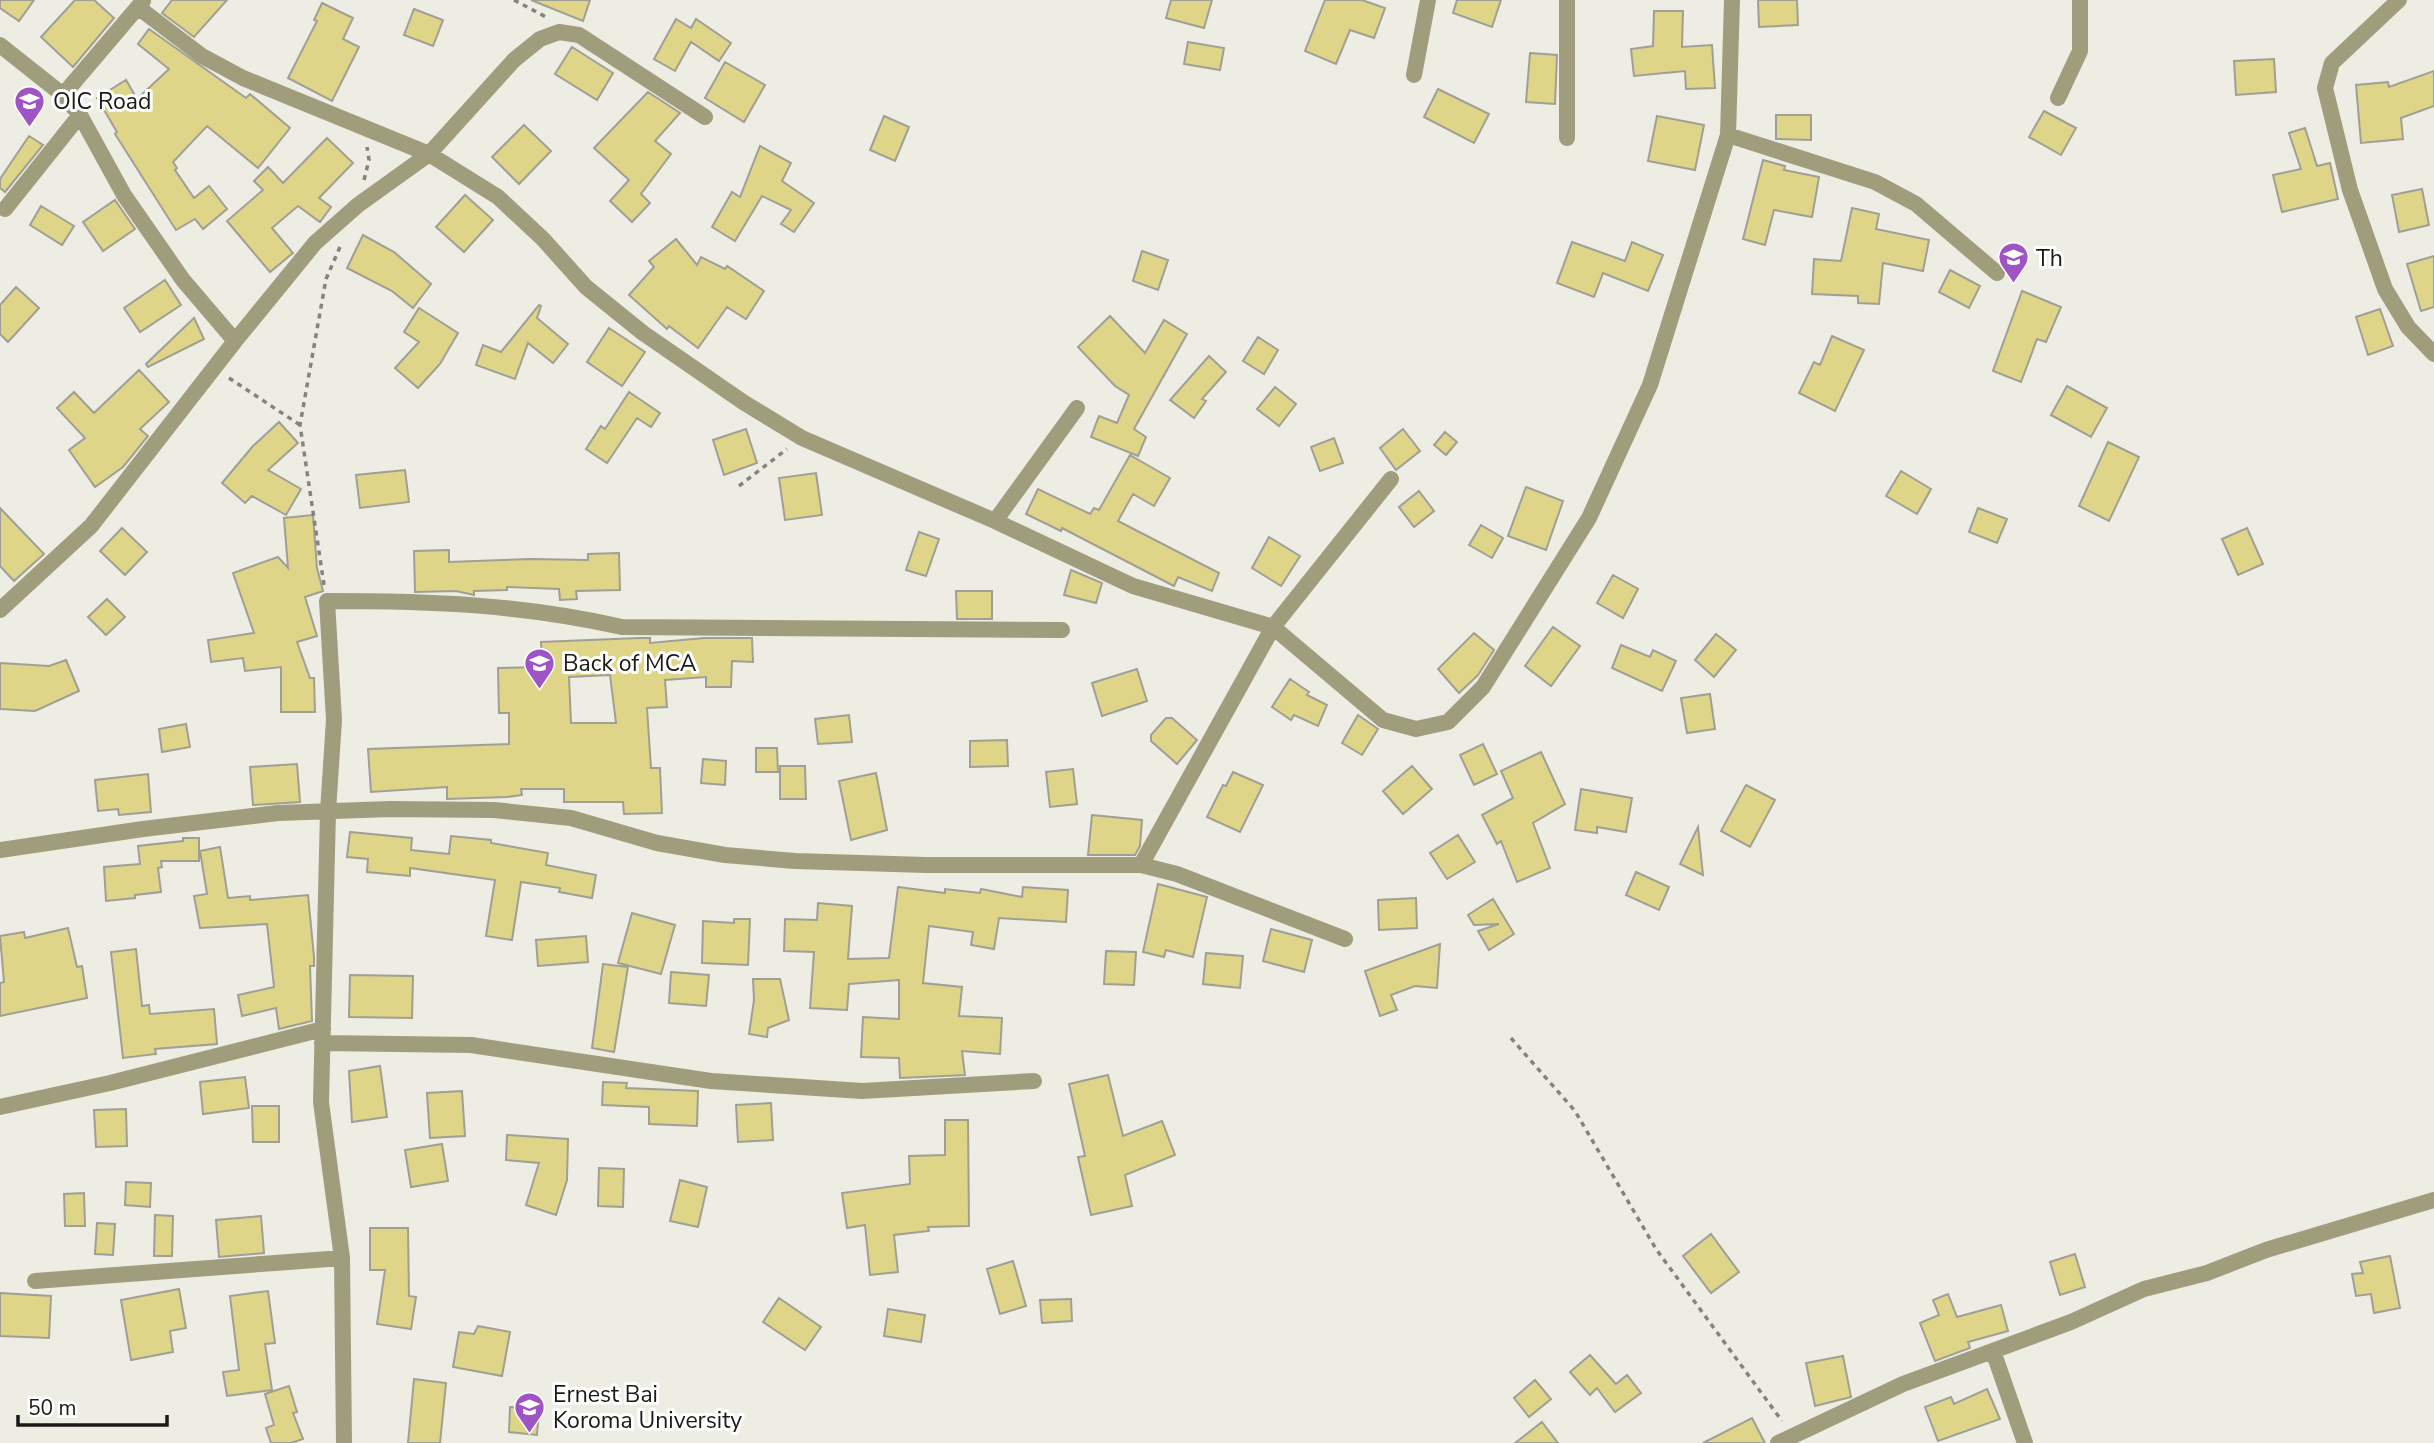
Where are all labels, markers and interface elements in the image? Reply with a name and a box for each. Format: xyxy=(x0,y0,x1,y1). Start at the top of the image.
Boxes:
school or university icon: OIC Road xyxy=(13,84,47,128)
place label: OIC Road xyxy=(53,86,151,117)
school or university icon: Th xyxy=(1996,241,2030,285)
place label: Th xyxy=(2036,243,2063,274)
school or university icon: Back of MCA xyxy=(523,646,557,690)
place label: Back of MCA xyxy=(563,648,697,679)
place label: Ernest Bai Koroma University xyxy=(553,1379,742,1436)
scale bar xyxy=(18,1384,166,1428)
school or university icon: Ernest Bai Koroma University xyxy=(513,1390,547,1434)
text: 50 m xyxy=(28,1394,77,1422)

